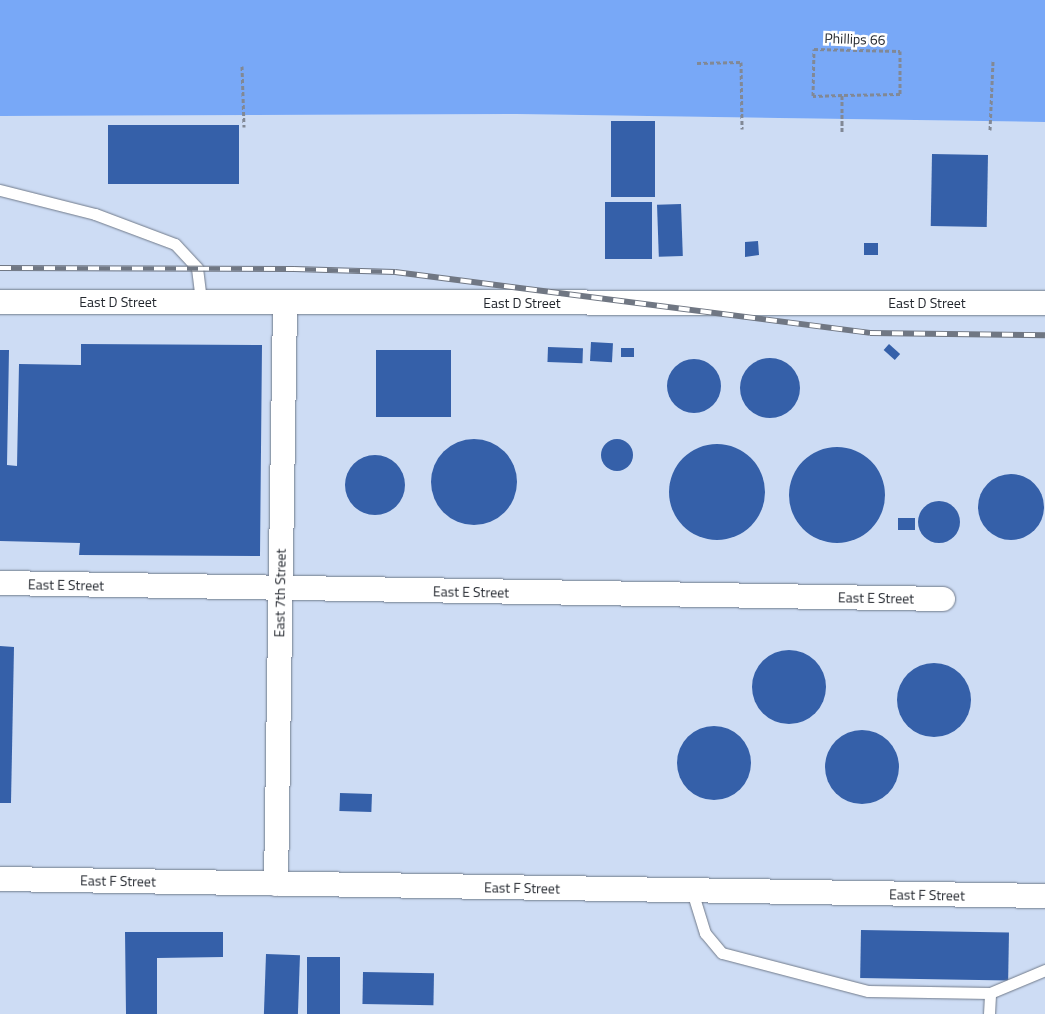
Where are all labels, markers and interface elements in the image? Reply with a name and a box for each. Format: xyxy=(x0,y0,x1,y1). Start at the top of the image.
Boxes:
street label: Phillips 66 xyxy=(824,30,886,48)
street label: East D Street xyxy=(79,294,157,310)
street label: East D Street xyxy=(483,295,561,311)
street label: East D Street xyxy=(888,295,966,311)
street label: East 7th Street xyxy=(271,549,289,637)
street label: East E Street xyxy=(28,576,104,594)
street label: East E Street xyxy=(433,583,509,601)
street label: East E Street xyxy=(838,589,914,607)
street label: East F Street xyxy=(80,872,156,890)
street label: East F Street xyxy=(484,879,560,897)
street label: East F Street xyxy=(889,886,965,904)

